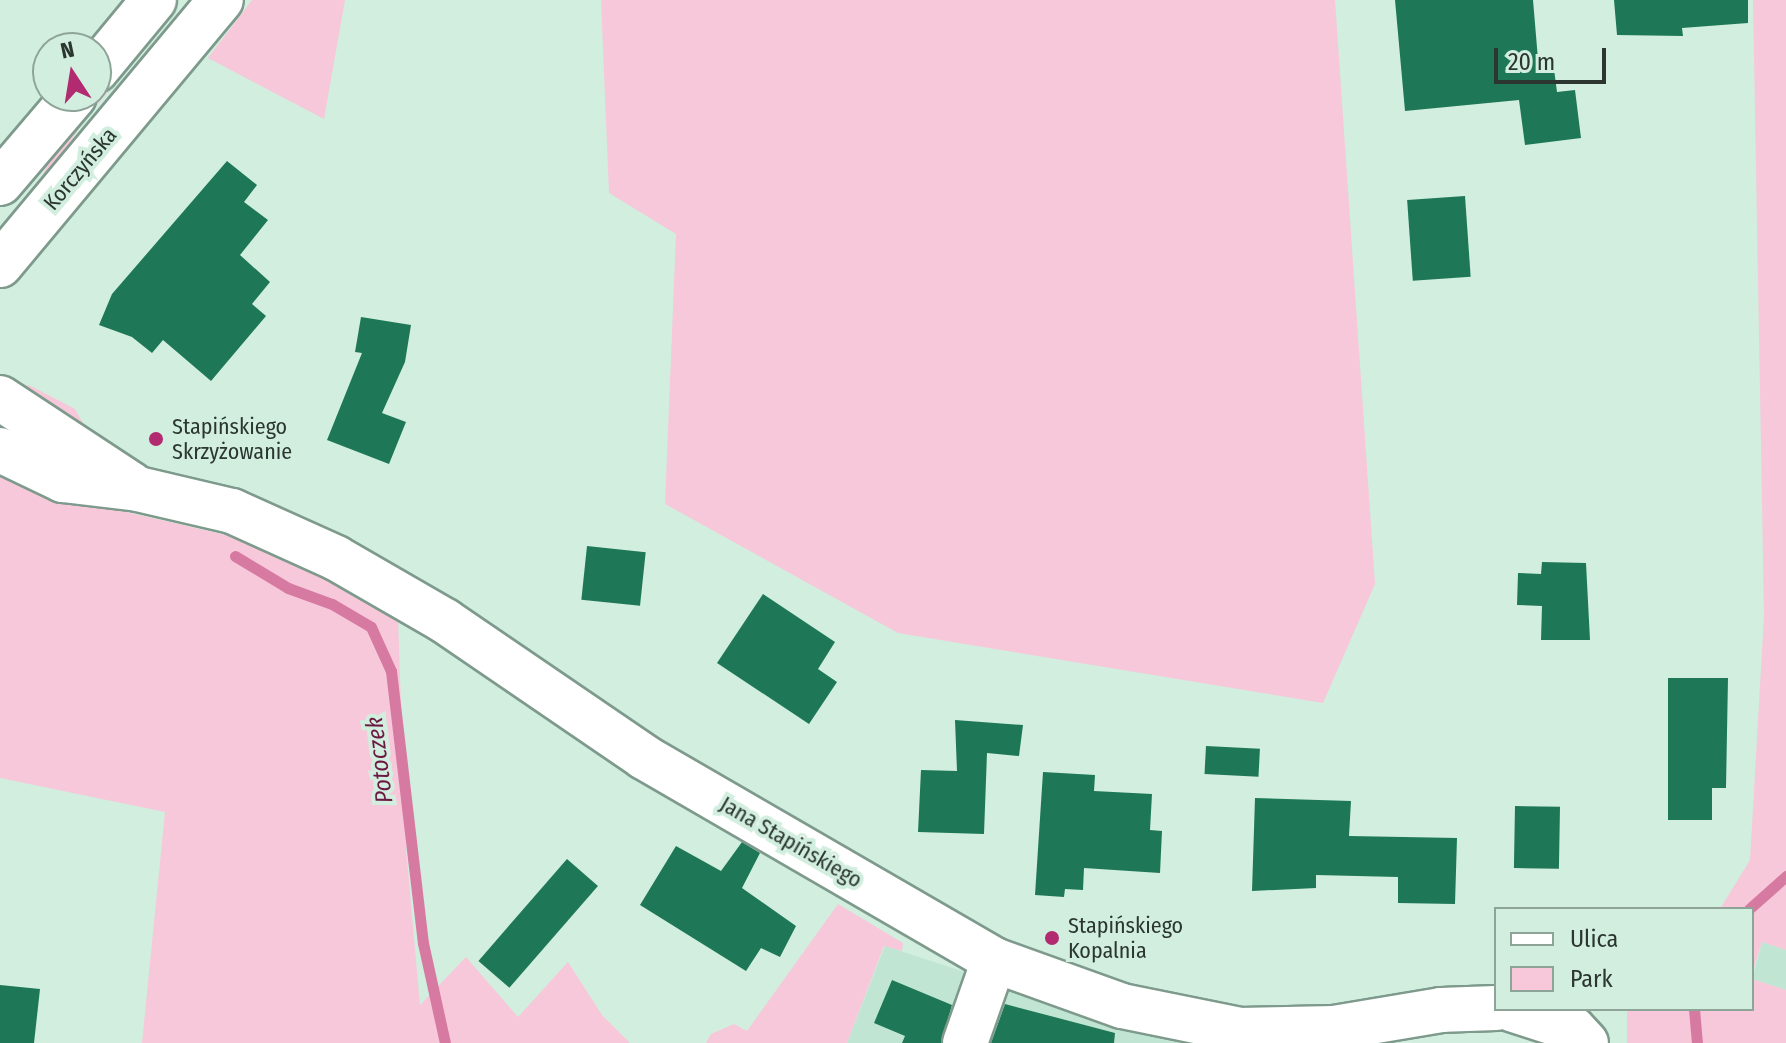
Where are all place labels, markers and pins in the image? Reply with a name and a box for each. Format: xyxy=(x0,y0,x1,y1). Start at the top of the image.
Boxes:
place label: Stapińskiego Skrzyżowanie xyxy=(172,413,292,464)
marker: Stapińskiego Skrzyżowanie xyxy=(147,430,165,448)
place label: Stapińskiego Kopalnia xyxy=(1068,912,1183,964)
marker: Stapińskiego Kopalnia xyxy=(1043,929,1061,947)

